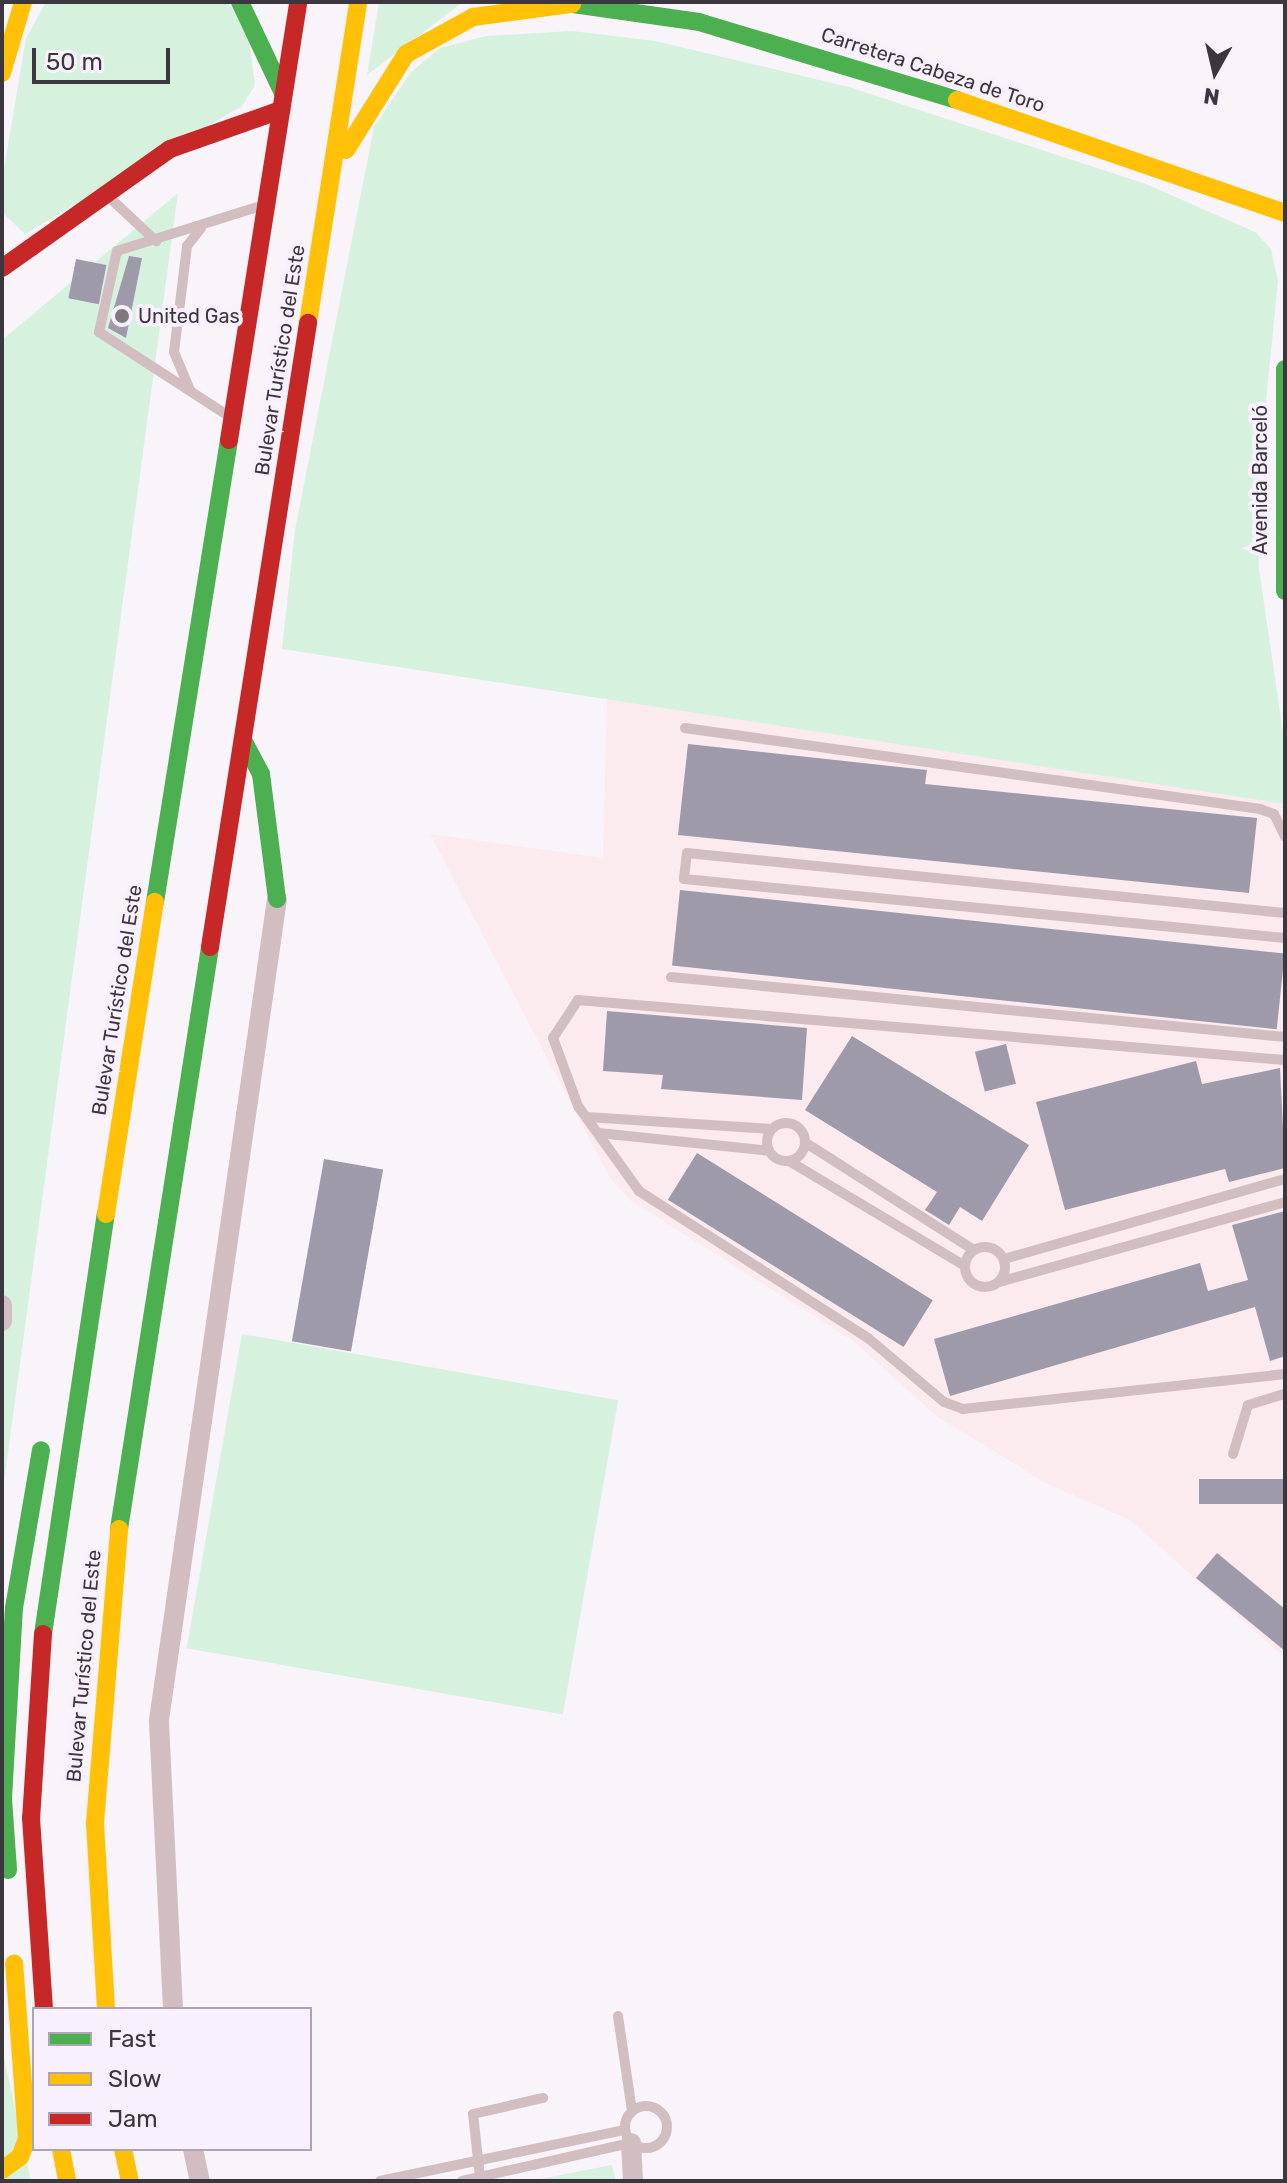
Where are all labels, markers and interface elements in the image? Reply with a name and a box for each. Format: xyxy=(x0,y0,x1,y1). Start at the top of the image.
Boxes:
street label: Carretera Cabeza de Toro xyxy=(818,22,1048,118)
scale bar xyxy=(36,32,174,82)
north arrow xyxy=(1175,32,1255,112)
text: 50 m xyxy=(46,48,103,76)
text: N xyxy=(1202,82,1221,111)
street label: Bulevar Turístico del Este xyxy=(250,242,310,478)
place label: United Gas xyxy=(138,304,240,328)
marker: United Gas xyxy=(113,307,131,325)
street label: Avenida Barceló xyxy=(1248,405,1272,555)
street label: Bulevar Turístico del Este xyxy=(87,882,147,1118)
street label: Bulevar Turístico del Este xyxy=(62,1548,106,1784)
legend xyxy=(32,2007,312,2151)
text: Fast xyxy=(108,2025,156,2053)
text: Slow xyxy=(108,2065,161,2093)
text: Jam xyxy=(108,2105,158,2133)

